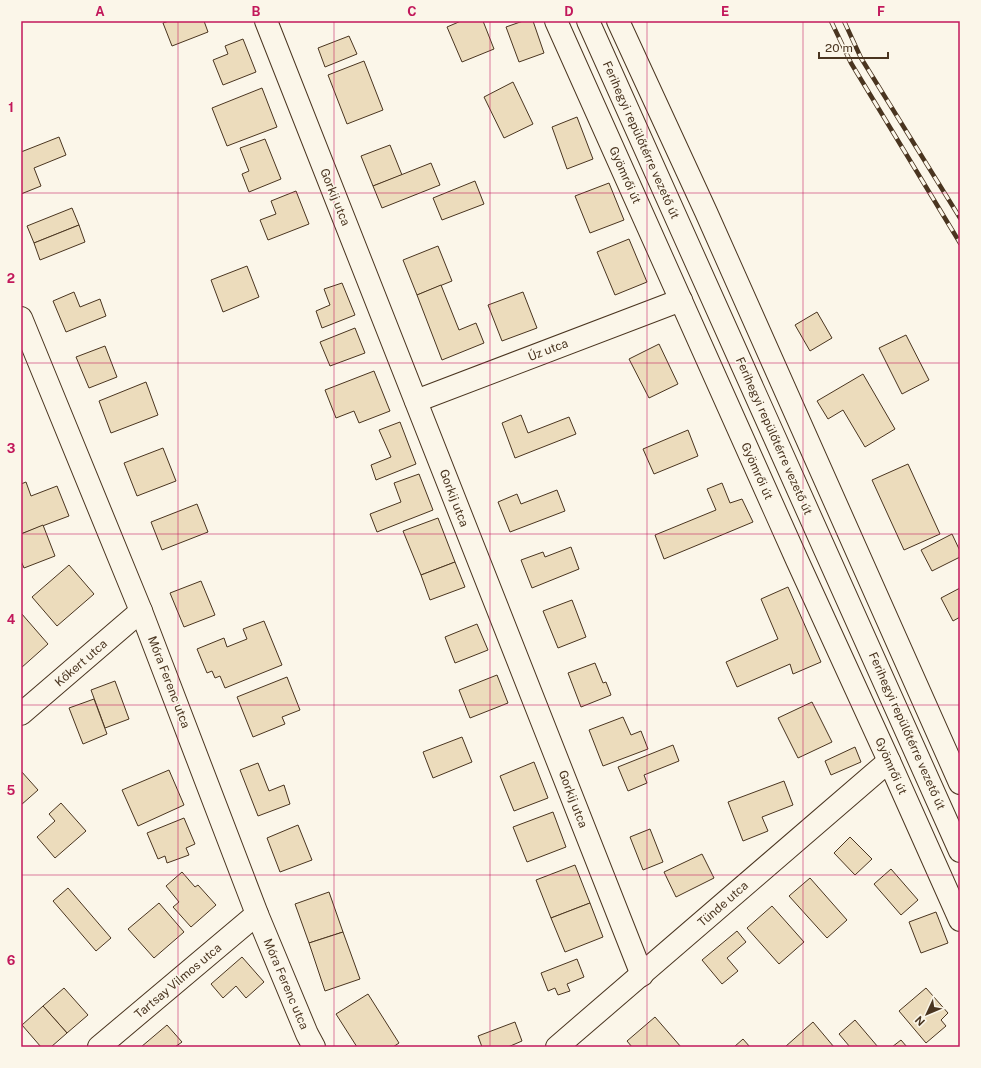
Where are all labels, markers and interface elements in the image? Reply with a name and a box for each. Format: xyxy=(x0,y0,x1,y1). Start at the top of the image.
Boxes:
text: A xyxy=(95,4,105,19)
text: B xyxy=(252,4,261,19)
text: C xyxy=(407,4,417,19)
text: D xyxy=(564,4,574,19)
text: E xyxy=(721,4,729,19)
text: F xyxy=(877,4,885,19)
scale bar xyxy=(819,34,888,60)
text: 20 m xyxy=(825,41,853,55)
street label: Ferihegyi repülőtérre vezető út xyxy=(600,59,682,221)
text: 1 xyxy=(8,100,14,115)
street label: Gyömrői út xyxy=(606,144,644,206)
street label: Gorkij utca xyxy=(317,166,353,228)
text: 2 xyxy=(7,271,15,286)
street label: Úz utca xyxy=(526,336,570,364)
street label: Ferihegyi repülőtérre vezető út xyxy=(733,355,815,517)
street label: Gyömrői út xyxy=(738,440,776,502)
text: 3 xyxy=(7,441,16,456)
street label: Gorkij utca xyxy=(437,467,471,529)
text: 4 xyxy=(7,612,16,627)
street label: Móra Ferenc utca xyxy=(145,634,193,730)
street label: Kőkert utca xyxy=(52,637,110,689)
street label: Ferihegyi repülőtérre vezető út xyxy=(866,650,948,812)
street label: Gyömrői út xyxy=(872,735,910,797)
street label: Gorkij utca xyxy=(556,768,590,830)
text: 5 xyxy=(7,783,16,798)
street label: Tünde utca xyxy=(695,878,751,930)
street label: Móra Ferenc utca xyxy=(261,936,311,1032)
street label: Tartsay Vilmos utca xyxy=(132,941,224,1021)
text: 6 xyxy=(7,953,16,968)
north arrow xyxy=(907,994,947,1034)
text: N xyxy=(913,1014,927,1028)

